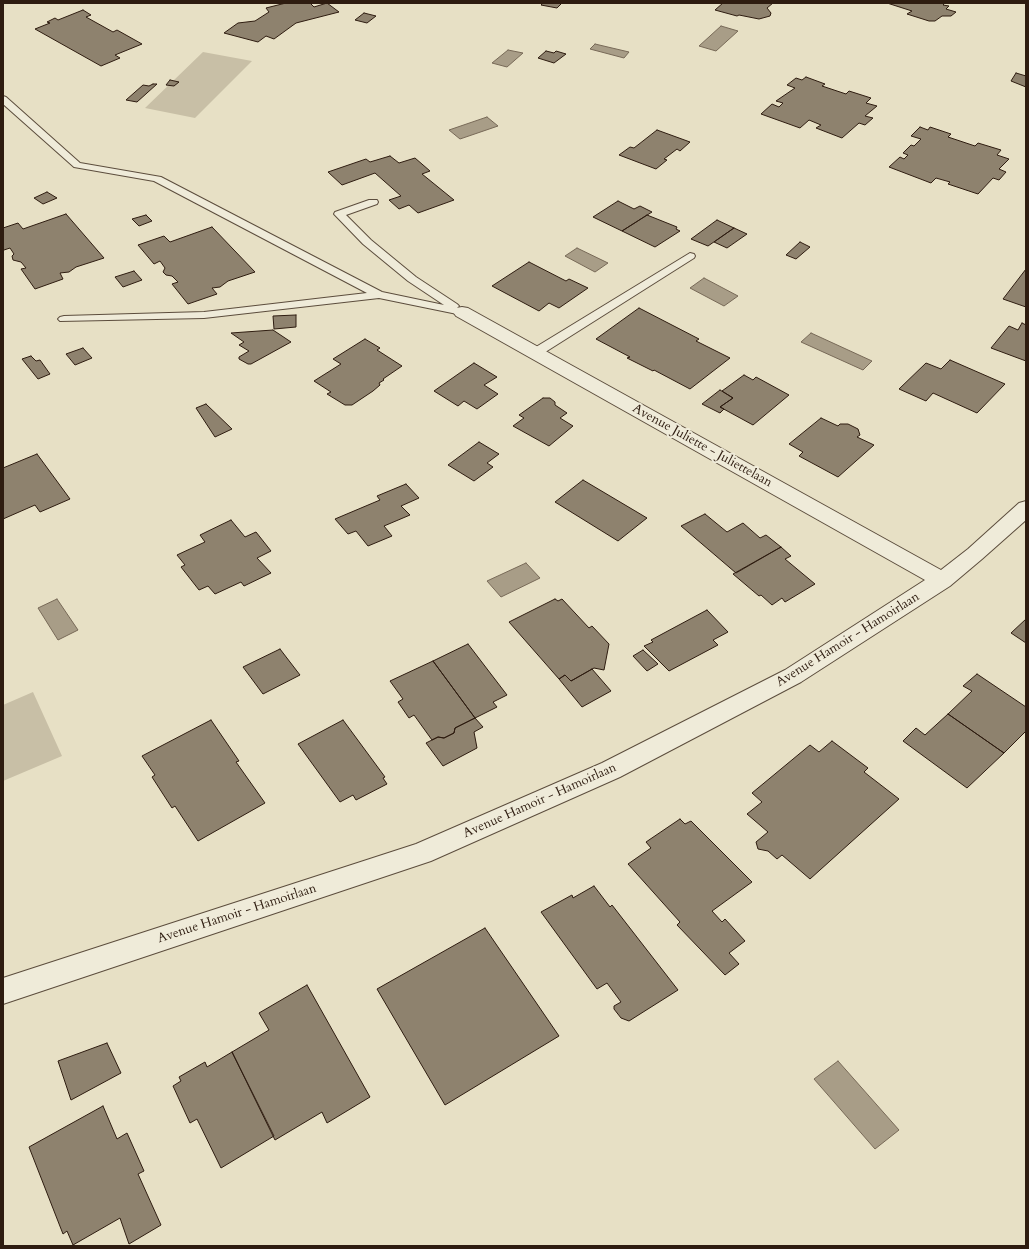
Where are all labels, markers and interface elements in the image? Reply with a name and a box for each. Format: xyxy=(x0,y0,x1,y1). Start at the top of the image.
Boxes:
street label: Avenue Juliette - Juliettelaan xyxy=(629,401,775,491)
street label: Avenue Hamoir - Hamoirlaan xyxy=(773,589,923,691)
street label: Avenue Hamoir - Hamoirlaan xyxy=(461,760,619,842)
street label: Avenue Hamoir - Hamoirlaan xyxy=(156,881,318,947)

